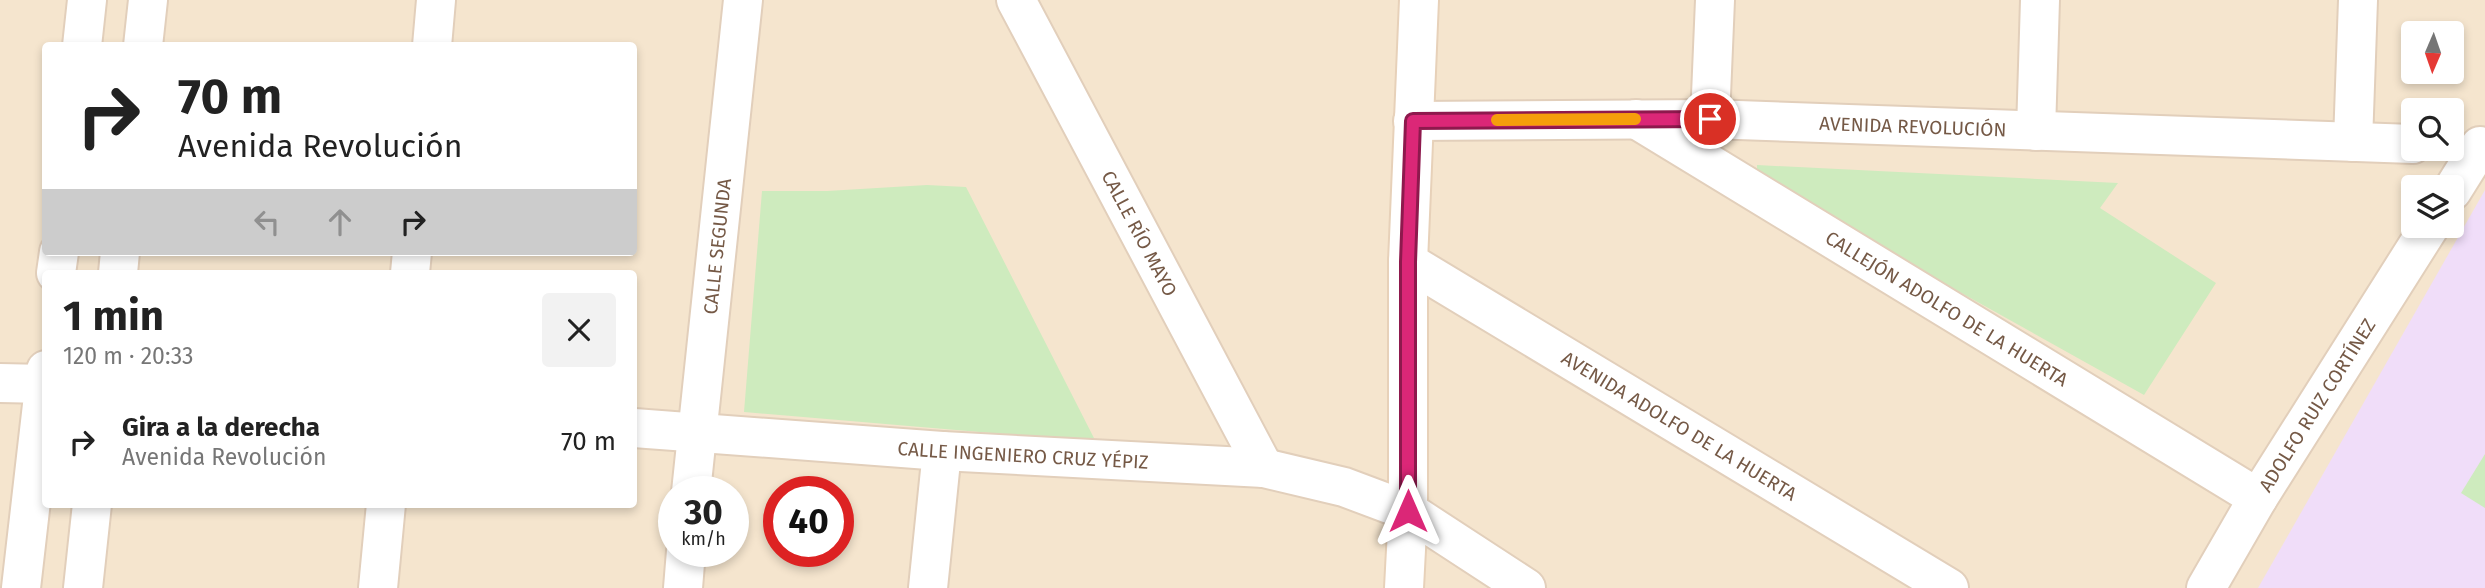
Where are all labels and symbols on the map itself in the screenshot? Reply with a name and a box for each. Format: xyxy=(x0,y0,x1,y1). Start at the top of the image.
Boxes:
north arrow xyxy=(2401,21,2464,84)
pin xyxy=(1680,89,1740,149)
street label: AVENIDA REVOLUCIÓN xyxy=(1819,112,2007,142)
street label: CALLE RÍO MAYO xyxy=(1097,167,1182,300)
street label: CALLE SEGUNDA xyxy=(699,177,736,315)
street label: CALLEJÓN ADOLFO DE LA HUERTA xyxy=(1821,226,2072,392)
street label: ADOLFO RUIZ CORTÍNEZ xyxy=(2254,314,2381,496)
street label: AVENIDA ADOLFO DE LA HUERTA xyxy=(1558,346,1801,506)
street label: CALLE INGENIERO CRUZ YÉPIZ xyxy=(897,437,1149,474)
position arrow xyxy=(1371,474,1445,548)
speed limit sign: 40 xyxy=(763,476,854,567)

